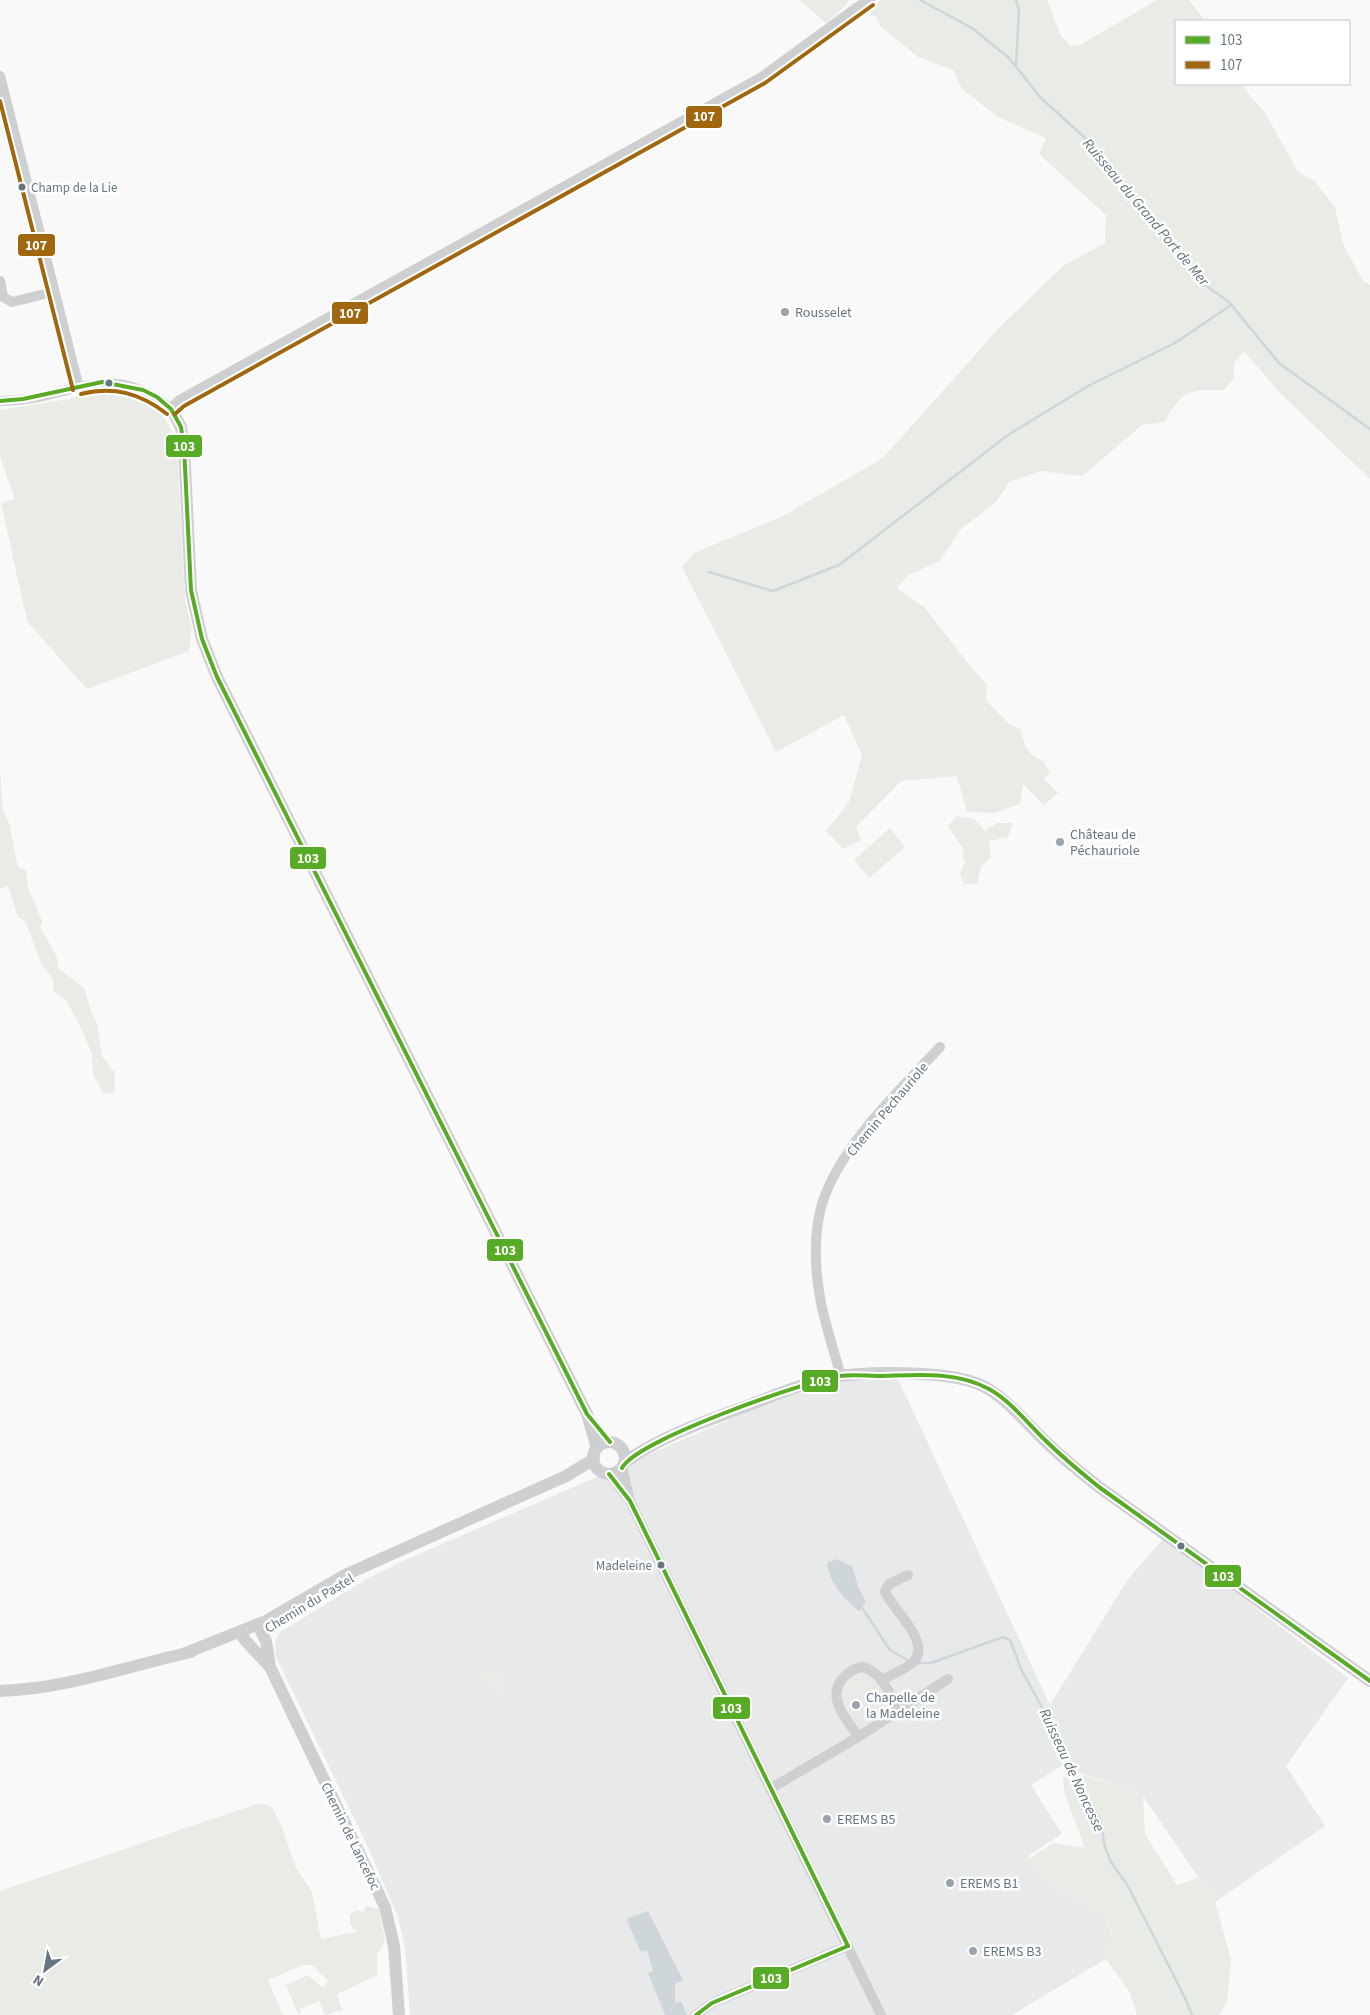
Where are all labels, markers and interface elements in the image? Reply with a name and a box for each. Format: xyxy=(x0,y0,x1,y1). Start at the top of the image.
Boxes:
legend xyxy=(1175,20,1350,85)
text: 103 xyxy=(1220,30,1242,51)
text: 107 xyxy=(1220,55,1242,76)
line badge: 107 xyxy=(685,105,723,129)
text: 107 xyxy=(693,107,715,127)
water label: Ruisseau du Grand Port de Mer xyxy=(1077,134,1214,291)
place label: Champ de la Lie xyxy=(31,179,117,197)
marker: Champ de la Lie xyxy=(17,182,27,192)
line badge: 107 xyxy=(17,233,56,257)
text: 107 xyxy=(25,236,47,256)
line badge: 107 xyxy=(331,301,369,325)
place label: Rousselet xyxy=(795,303,852,323)
text: 107 xyxy=(339,304,361,324)
marker: Rousselet xyxy=(779,306,791,318)
unlabelled marker xyxy=(104,378,114,388)
line badge: 103 xyxy=(165,434,203,458)
text: 103 xyxy=(173,437,195,457)
place label: Château de Péchauriole xyxy=(1070,825,1140,861)
marker: Château de Péchauriole xyxy=(1054,836,1066,848)
line badge: 103 xyxy=(289,846,327,870)
text: 103 xyxy=(297,849,319,869)
street label: Chemin Pechauriole xyxy=(842,1058,933,1161)
line badge: 103 xyxy=(486,1238,524,1262)
text: 103 xyxy=(494,1241,516,1261)
line badge: 103 xyxy=(801,1369,839,1393)
text: 103 xyxy=(809,1372,831,1392)
unlabelled marker xyxy=(1176,1541,1186,1551)
place label: Madeleine xyxy=(596,1557,652,1575)
marker: Madeleine xyxy=(656,1560,666,1570)
line badge: 103 xyxy=(1204,1564,1242,1588)
text: 103 xyxy=(1212,1567,1234,1587)
street label: Chemin du Pastel xyxy=(261,1569,358,1639)
place label: Chapelle de la Madeleine xyxy=(866,1688,940,1724)
line badge: 103 xyxy=(712,1696,751,1720)
text: 103 xyxy=(720,1699,742,1719)
marker: Chapelle de la Madeleine xyxy=(850,1699,862,1711)
water label: Ruisseau de Noncesse xyxy=(1034,1705,1109,1835)
street label: Chemin de Lancefoc xyxy=(315,1779,385,1894)
place label: EREMS B5 xyxy=(837,1810,895,1830)
marker: EREMS B5 xyxy=(821,1813,833,1825)
place label: EREMS B1 xyxy=(960,1874,1018,1894)
marker: EREMS B1 xyxy=(944,1877,956,1889)
place label: EREMS B3 xyxy=(983,1942,1041,1962)
north arrow xyxy=(20,1945,70,1995)
marker: EREMS B3 xyxy=(967,1945,979,1957)
line badge: 103 xyxy=(752,1966,790,1990)
text: N xyxy=(29,1969,48,1991)
text: 103 xyxy=(760,1969,782,1989)

